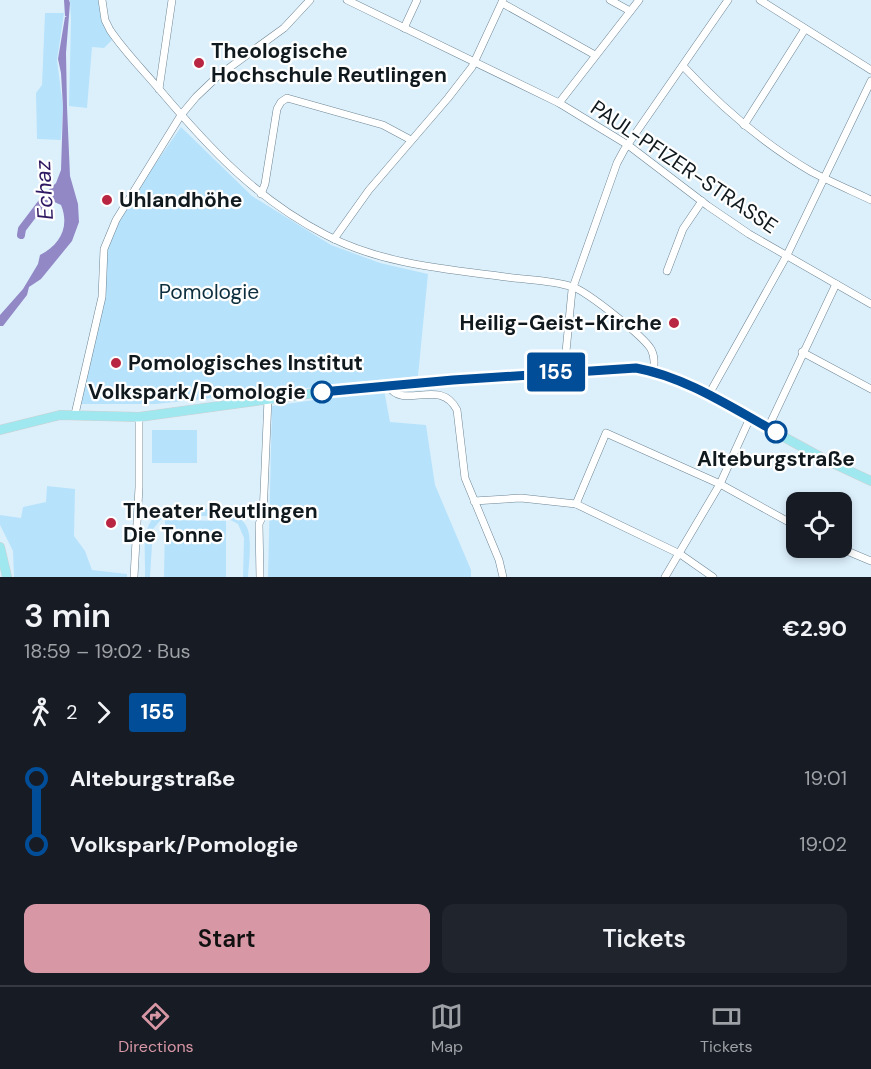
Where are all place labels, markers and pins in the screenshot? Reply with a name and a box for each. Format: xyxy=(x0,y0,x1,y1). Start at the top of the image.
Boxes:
place label: Theologische Hochschule Reutlingen xyxy=(211,37,447,89)
marker: Theologische Hochschule Reutlingen xyxy=(192,56,206,70)
place label: Uhlandhöhe xyxy=(119,186,242,214)
marker: Uhlandhöhe xyxy=(100,193,114,207)
place label: Heilig-Geist-Kirche xyxy=(460,309,662,337)
marker: Heilig-Geist-Kirche xyxy=(667,316,681,330)
place label: Pomologisches Institut xyxy=(128,349,363,377)
marker: Pomologisches Institut xyxy=(109,356,123,370)
place label: Volkspark/Pomologie xyxy=(88,378,306,406)
marker: Volkspark/Pomologie xyxy=(311,381,333,403)
marker: Alteburgstraße xyxy=(765,421,787,443)
place label: Alteburgstraße xyxy=(697,445,855,473)
place label: Theater Reutlingen Die Tonne xyxy=(123,497,318,549)
marker: Theater Reutlingen Die Tonne xyxy=(104,516,118,530)

